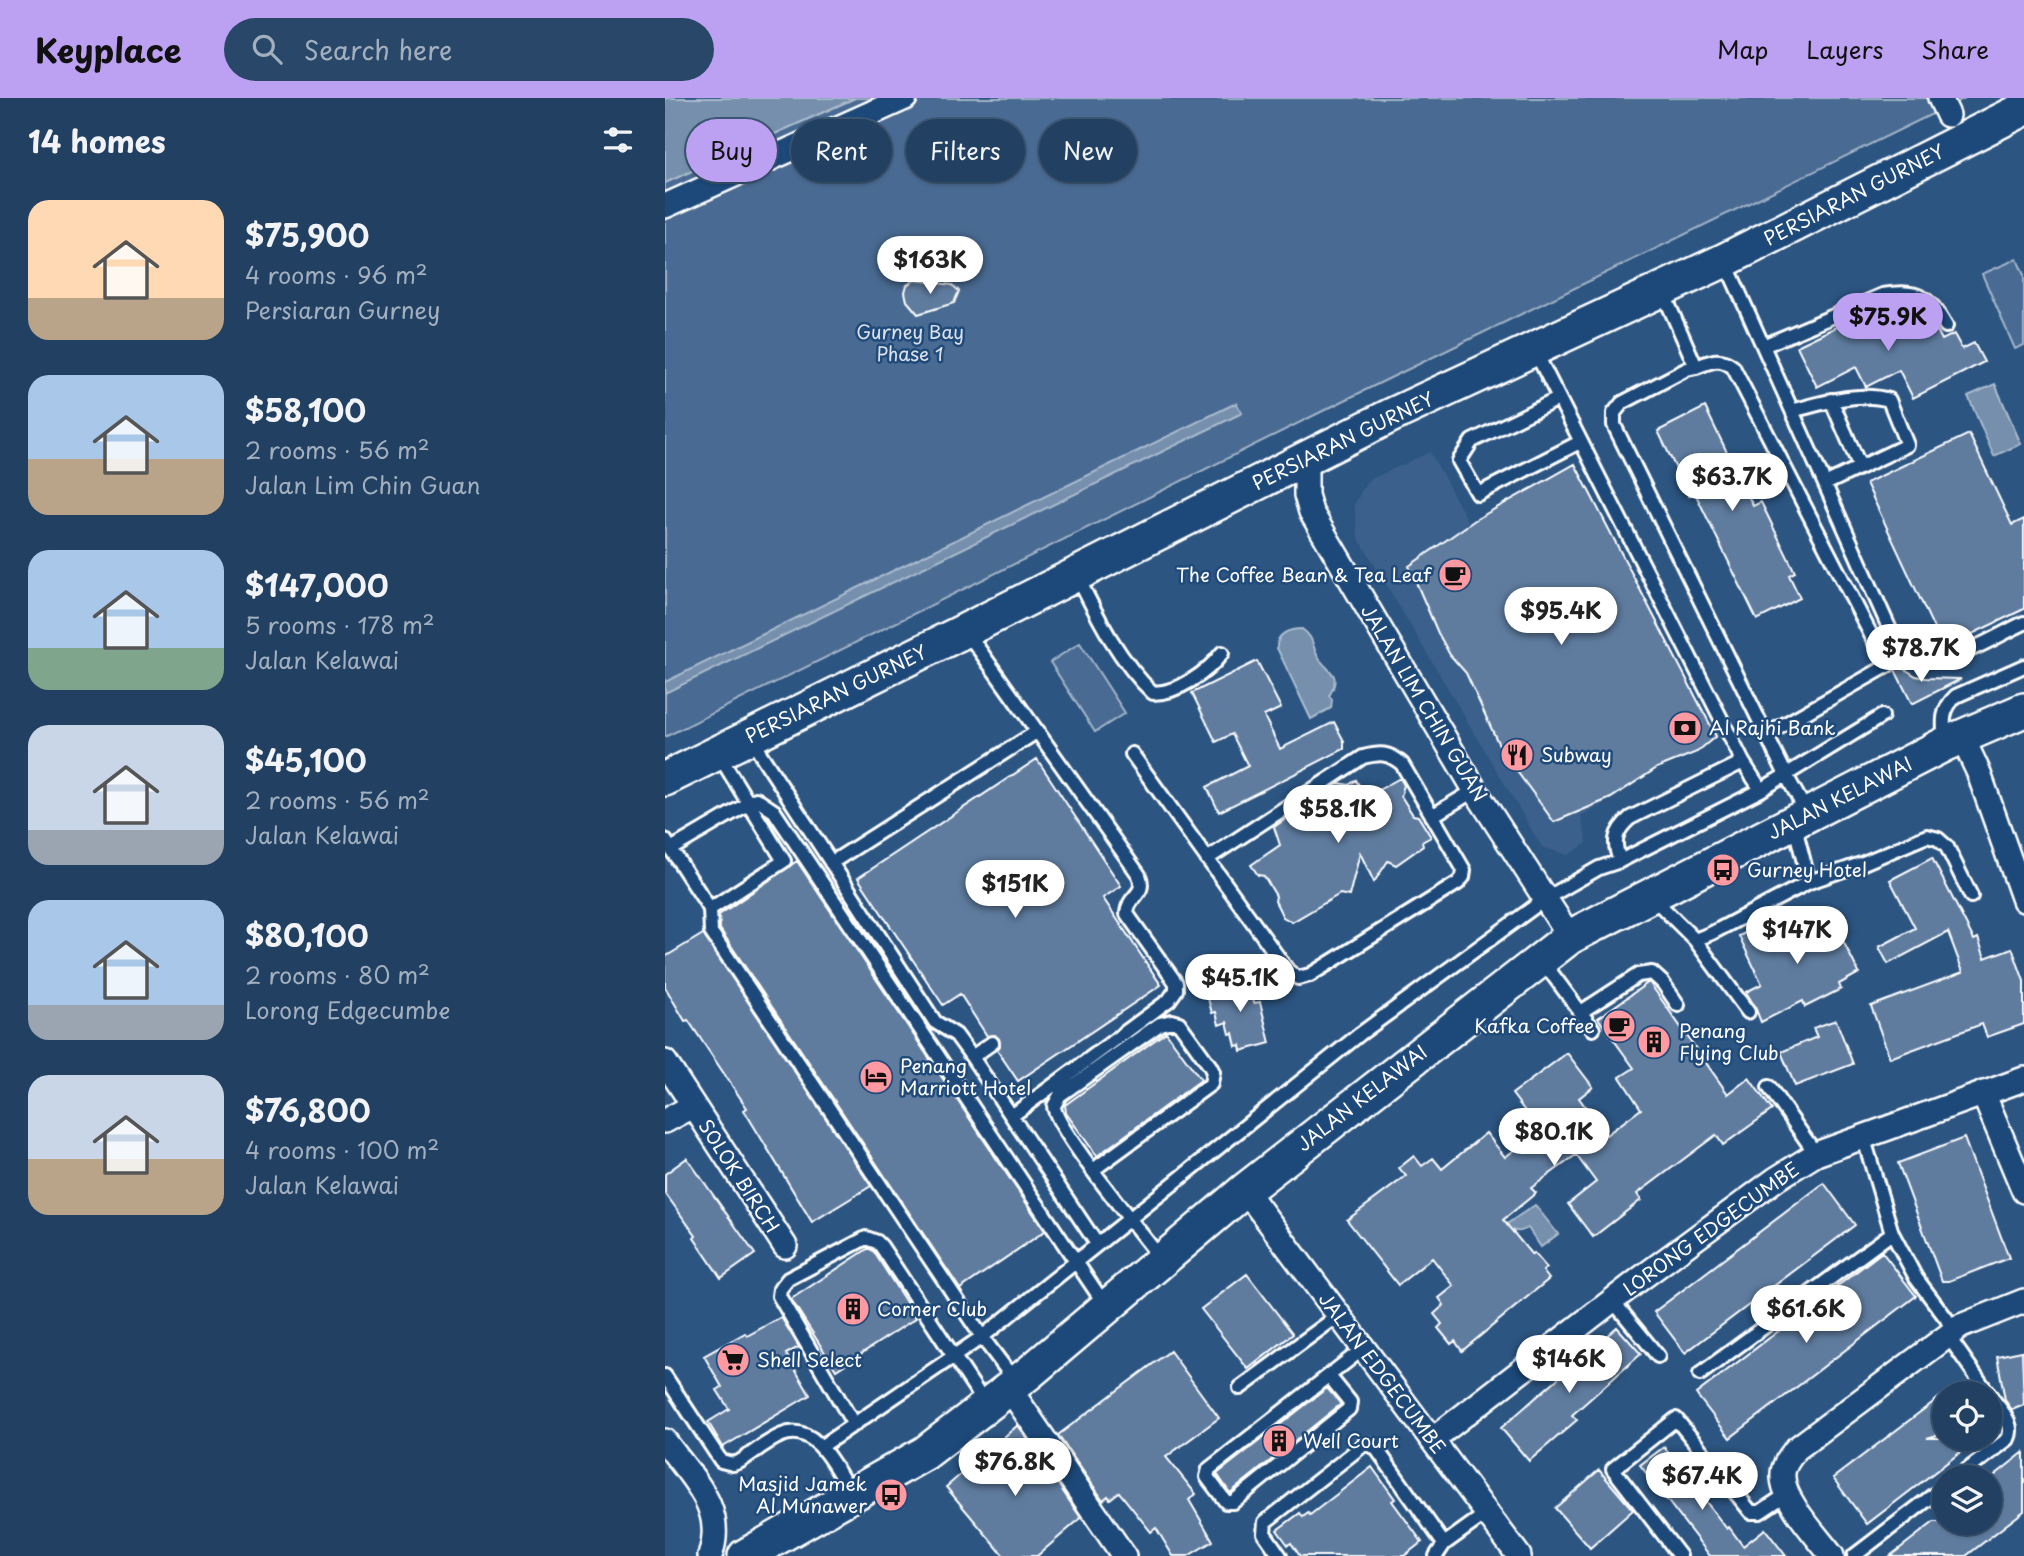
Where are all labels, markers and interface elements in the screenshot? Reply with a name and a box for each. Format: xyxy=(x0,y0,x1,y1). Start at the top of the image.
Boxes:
search box xyxy=(224,18,714,81)
text: Keyplace xyxy=(35,24,182,74)
icon: search xyxy=(248,30,286,68)
text: Search here xyxy=(304,30,452,69)
text: Map xyxy=(1717,31,1768,67)
text: Layers xyxy=(1806,31,1883,67)
text: Share xyxy=(1921,31,1989,67)
text: 14 homes xyxy=(28,118,166,163)
chip: Buy xyxy=(686,119,777,182)
chip: Rent xyxy=(791,119,892,182)
chip: Filters xyxy=(906,119,1025,182)
chip: New xyxy=(1039,119,1137,182)
icon: filters xyxy=(599,121,637,159)
street label: PERSIARAN GURNEY xyxy=(1758,136,1949,252)
text: $75,900 xyxy=(245,212,369,257)
icon: home xyxy=(84,228,168,312)
pin: $163K xyxy=(881,236,979,296)
text: $163K xyxy=(893,241,967,276)
text: 4 rooms · 96 m² xyxy=(245,257,428,292)
text: Persiaran Gurney xyxy=(245,292,441,327)
pin: $75.9K xyxy=(1831,294,1945,353)
text: $75.9K xyxy=(1849,298,1927,333)
park label: Gurney Bay Phase 1 xyxy=(856,317,964,367)
street label: PERSIARAN GURNEY xyxy=(1247,384,1438,496)
text: $58,100 xyxy=(245,387,366,432)
icon: home xyxy=(84,403,168,487)
text: 2 rooms · 56 m² xyxy=(245,432,430,467)
pin: $63.7K xyxy=(1675,454,1789,513)
text: $63.7K xyxy=(1692,458,1772,493)
text: Jalan Lim Chin Guan xyxy=(245,467,481,502)
cafe icon: The Coffee Bean & Tea Leaf xyxy=(1436,556,1474,594)
place label: The Coffee Bean & Tea Leaf xyxy=(1176,560,1432,588)
text: $147,000 xyxy=(245,562,389,607)
icon: home xyxy=(84,578,168,662)
pin: $95.4K xyxy=(1504,588,1618,647)
text: $95.4K xyxy=(1520,592,1602,627)
street label: JALAN LIM CHIN GUAN xyxy=(1355,599,1495,806)
text: 5 rooms · 178 m² xyxy=(245,607,435,642)
pin: $78.7K xyxy=(1864,624,1978,684)
text: $78.7K xyxy=(1882,629,1960,664)
street label: PERSIARAN GURNEY xyxy=(740,637,931,749)
text: Jalan Kelawai xyxy=(245,642,399,677)
bank icon: Al Rajhi Bank xyxy=(1666,709,1704,747)
place label: Al Rajhi Bank xyxy=(1709,713,1836,741)
restaurant icon: Subway xyxy=(1498,736,1536,774)
text: $45,100 xyxy=(245,737,367,782)
place label: Subway xyxy=(1541,740,1612,768)
street label: JALAN KELAWAI xyxy=(1762,749,1917,846)
icon: home xyxy=(84,753,168,837)
text: 2 rooms · 56 m² xyxy=(245,782,430,817)
pin: $58.1K xyxy=(1281,786,1395,845)
text: $58.1K xyxy=(1299,790,1377,825)
text: Jalan Kelawai xyxy=(245,817,399,852)
bus stop icon: Gurney Hotel xyxy=(1704,851,1742,889)
place label: Gurney Hotel xyxy=(1747,855,1867,883)
pin: $151K xyxy=(966,860,1064,920)
text: $151K xyxy=(981,865,1049,900)
pin: $147K xyxy=(1748,906,1846,966)
text: $147K xyxy=(1762,911,1832,946)
text: $80,100 xyxy=(245,912,369,957)
icon: home xyxy=(84,928,168,1012)
pin: $45.1K xyxy=(1183,954,1297,1014)
text: 2 rooms · 80 m² xyxy=(245,957,430,992)
text: $45.1K xyxy=(1201,959,1279,994)
text: Lorong Edgecumbe xyxy=(245,992,450,1027)
cafe icon: Kafka Coffee xyxy=(1600,1007,1638,1045)
place label: Kafka Coffee xyxy=(1474,1011,1595,1039)
place label: Penang Flying Club xyxy=(1679,1016,1779,1066)
building icon: Penang Flying Club xyxy=(1635,1023,1673,1061)
street label: JALAN KELAWAI xyxy=(1290,1037,1433,1157)
place label: Penang Marriott Hotel xyxy=(900,1051,1031,1101)
hotel icon: Penang Marriott Hotel xyxy=(857,1058,895,1096)
text: $76,800 xyxy=(245,1087,371,1132)
icon: home xyxy=(84,1103,168,1187)
pin: $80.1K xyxy=(1497,1108,1611,1168)
street label: SOLOK BIRCH xyxy=(693,1113,787,1238)
text: $80.1K xyxy=(1515,1113,1593,1148)
text: 4 rooms · 100 m² xyxy=(245,1132,439,1167)
street label: LORONG EDGECUMBE xyxy=(1617,1155,1804,1302)
text: Jalan Kelawai xyxy=(245,1167,399,1202)
street label: JALAN EDGECUMBE xyxy=(1313,1286,1453,1459)
pin: $61.6K xyxy=(1749,1286,1863,1345)
building icon: Corner Club xyxy=(834,1290,872,1328)
text: $61.6K xyxy=(1767,1290,1845,1325)
place label: Corner Club xyxy=(877,1294,987,1322)
pin: $146K xyxy=(1520,1336,1618,1395)
text: $146K xyxy=(1532,1340,1606,1375)
supermarket icon: Shell Select xyxy=(714,1341,752,1379)
place label: Shell Select xyxy=(757,1345,862,1373)
map controls xyxy=(1932,1381,2002,1535)
button: locate xyxy=(1932,1381,2002,1451)
building icon: Well Court xyxy=(1260,1422,1298,1460)
place label: Well Court xyxy=(1303,1426,1399,1454)
pin: $76.8K xyxy=(958,1438,1072,1498)
text: $76.8K xyxy=(975,1443,1055,1478)
pin: $67.4K xyxy=(1645,1452,1759,1512)
text: $67.4K xyxy=(1662,1457,1742,1492)
button: layers xyxy=(1932,1465,2002,1535)
place label: Masjid Jamek Al Munawer xyxy=(738,1469,867,1519)
bus stop icon: Masjid Jamek Al Munawer xyxy=(872,1476,910,1514)

